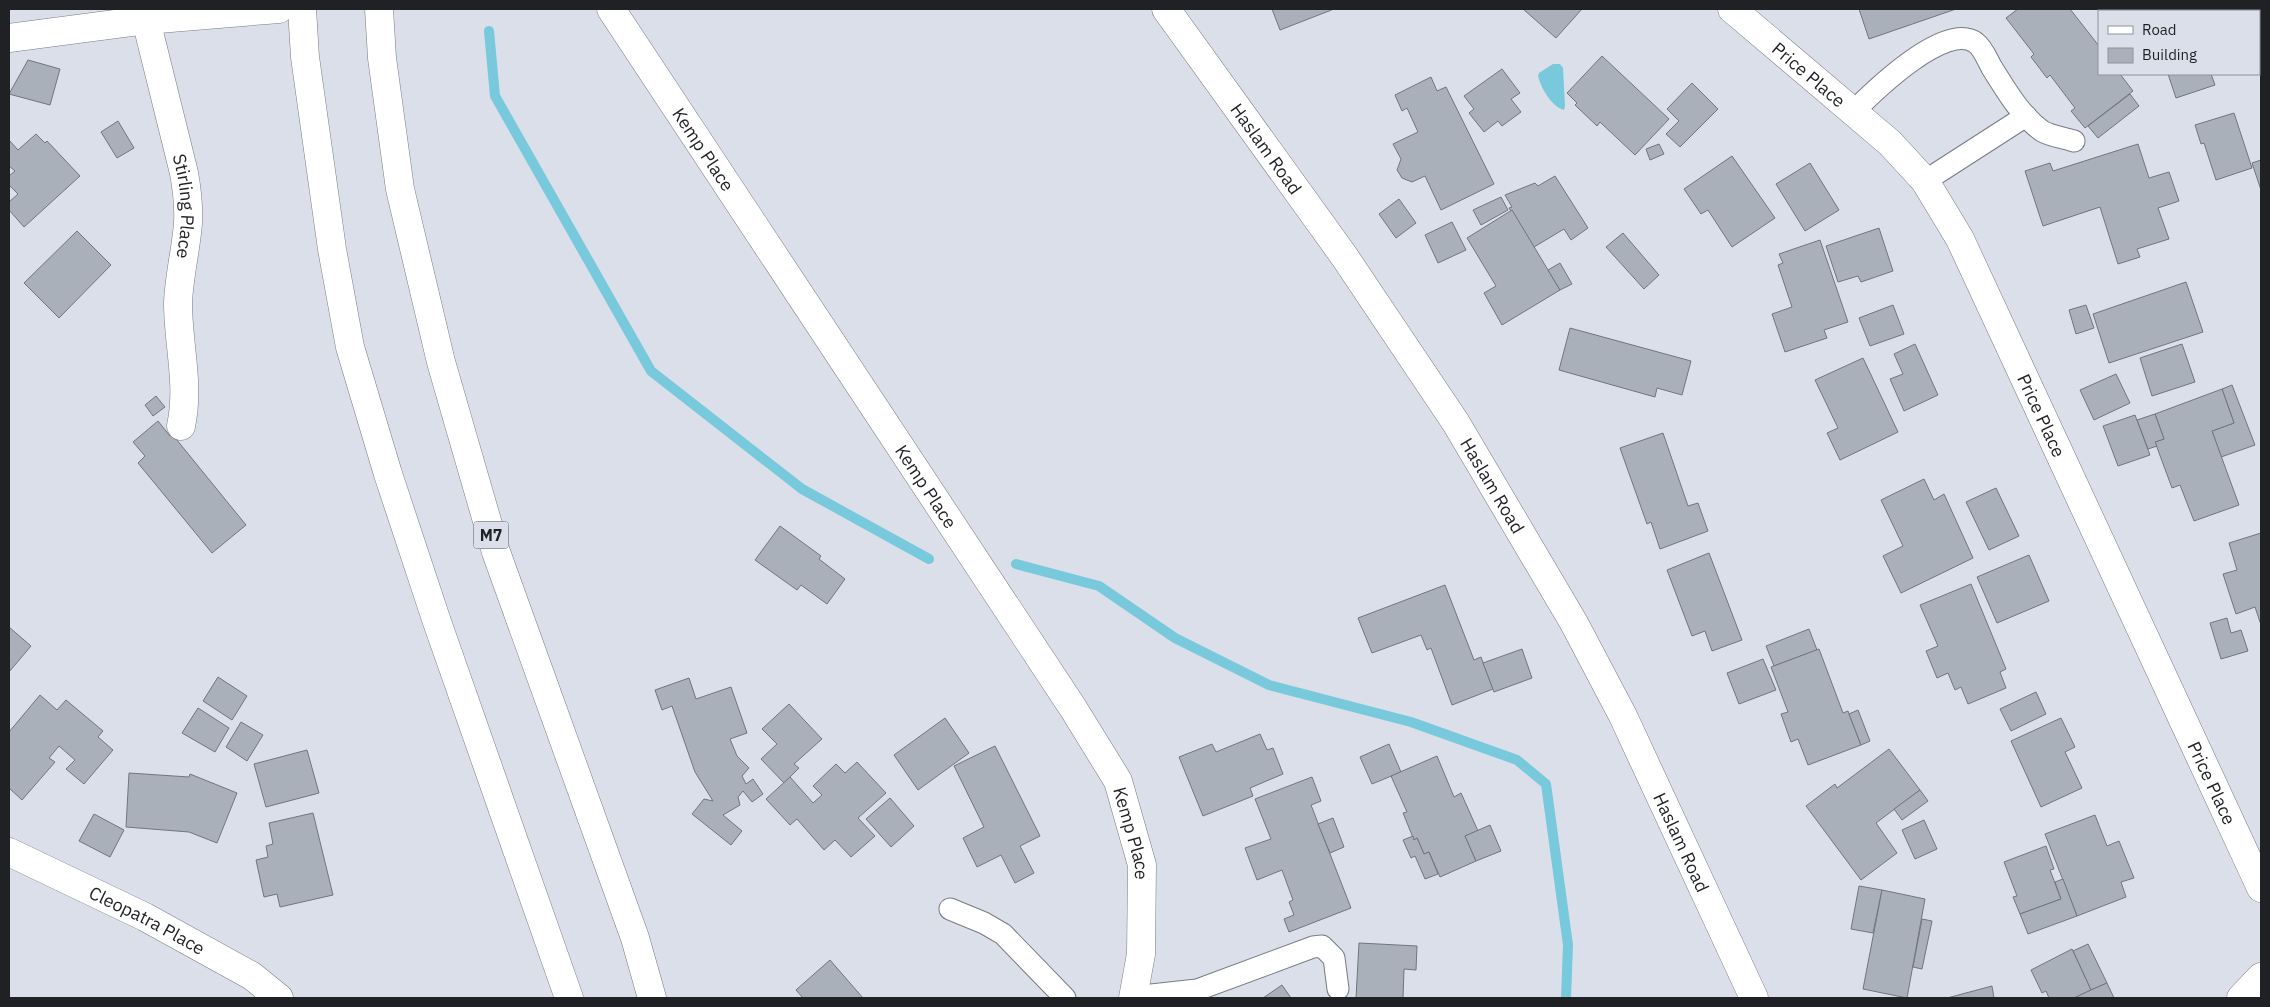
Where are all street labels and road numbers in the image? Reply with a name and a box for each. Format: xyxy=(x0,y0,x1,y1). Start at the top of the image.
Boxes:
street label: Price Place xyxy=(1768,37,1851,112)
street label: Haslam Road xyxy=(1226,98,1307,199)
street label: Kemp Place xyxy=(668,103,740,195)
street label: Stirling Place xyxy=(168,151,200,260)
street label: Price Place xyxy=(2013,370,2071,461)
street label: Haslam Road xyxy=(1456,433,1530,537)
street label: Kemp Place xyxy=(890,440,962,532)
road number: M7 xyxy=(474,522,508,548)
street label: Price Place xyxy=(2183,737,2241,828)
street label: Kemp Place xyxy=(1109,784,1154,880)
street label: Haslam Road xyxy=(1649,789,1715,896)
street label: Cleopatra Place xyxy=(86,881,209,959)

